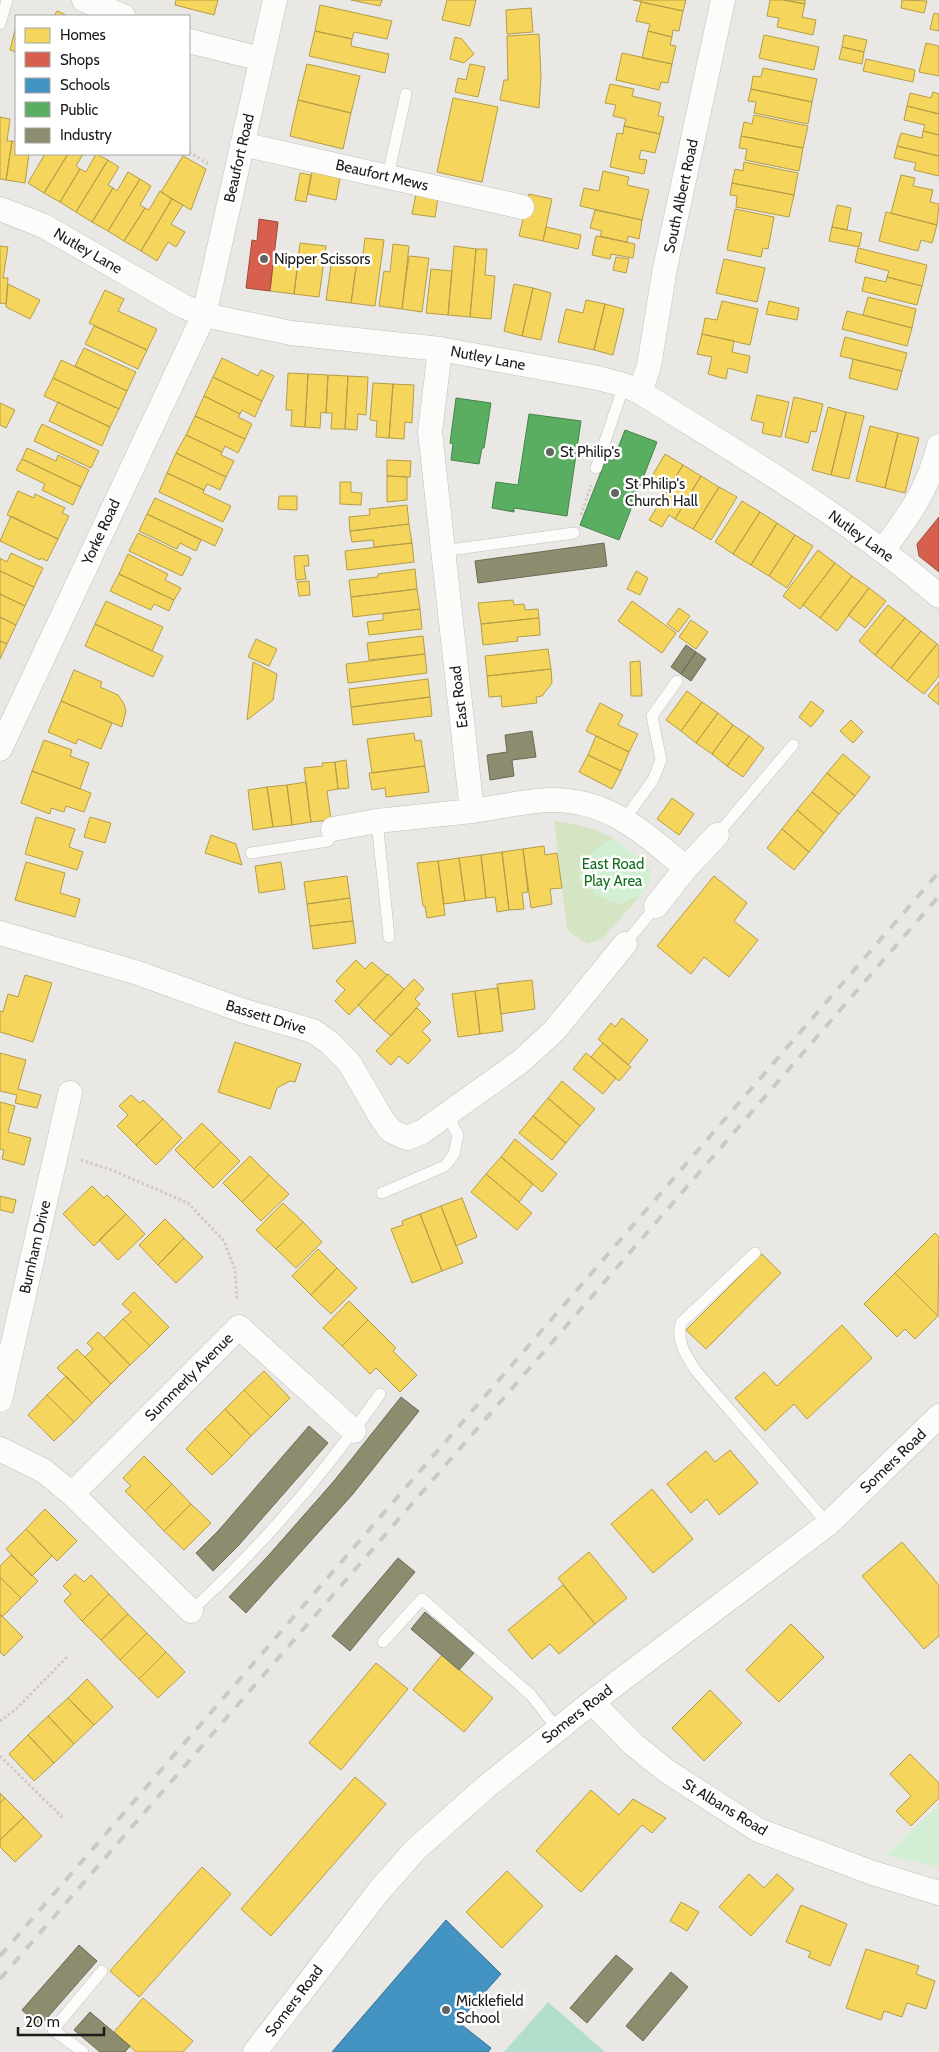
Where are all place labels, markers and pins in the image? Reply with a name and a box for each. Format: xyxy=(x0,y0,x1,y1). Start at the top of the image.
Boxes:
place label: Nipper Scissors xyxy=(274,250,370,268)
marker: Nipper Scissors xyxy=(258,253,270,265)
place label: St Philip's xyxy=(560,443,620,461)
marker: St Philip's xyxy=(544,446,556,458)
place label: St Philip's Church Hall xyxy=(625,475,698,510)
marker: St Philip's Church Hall xyxy=(609,487,621,499)
place label: Micklefield School xyxy=(456,1992,524,2027)
marker: Micklefield School xyxy=(440,2004,452,2016)

